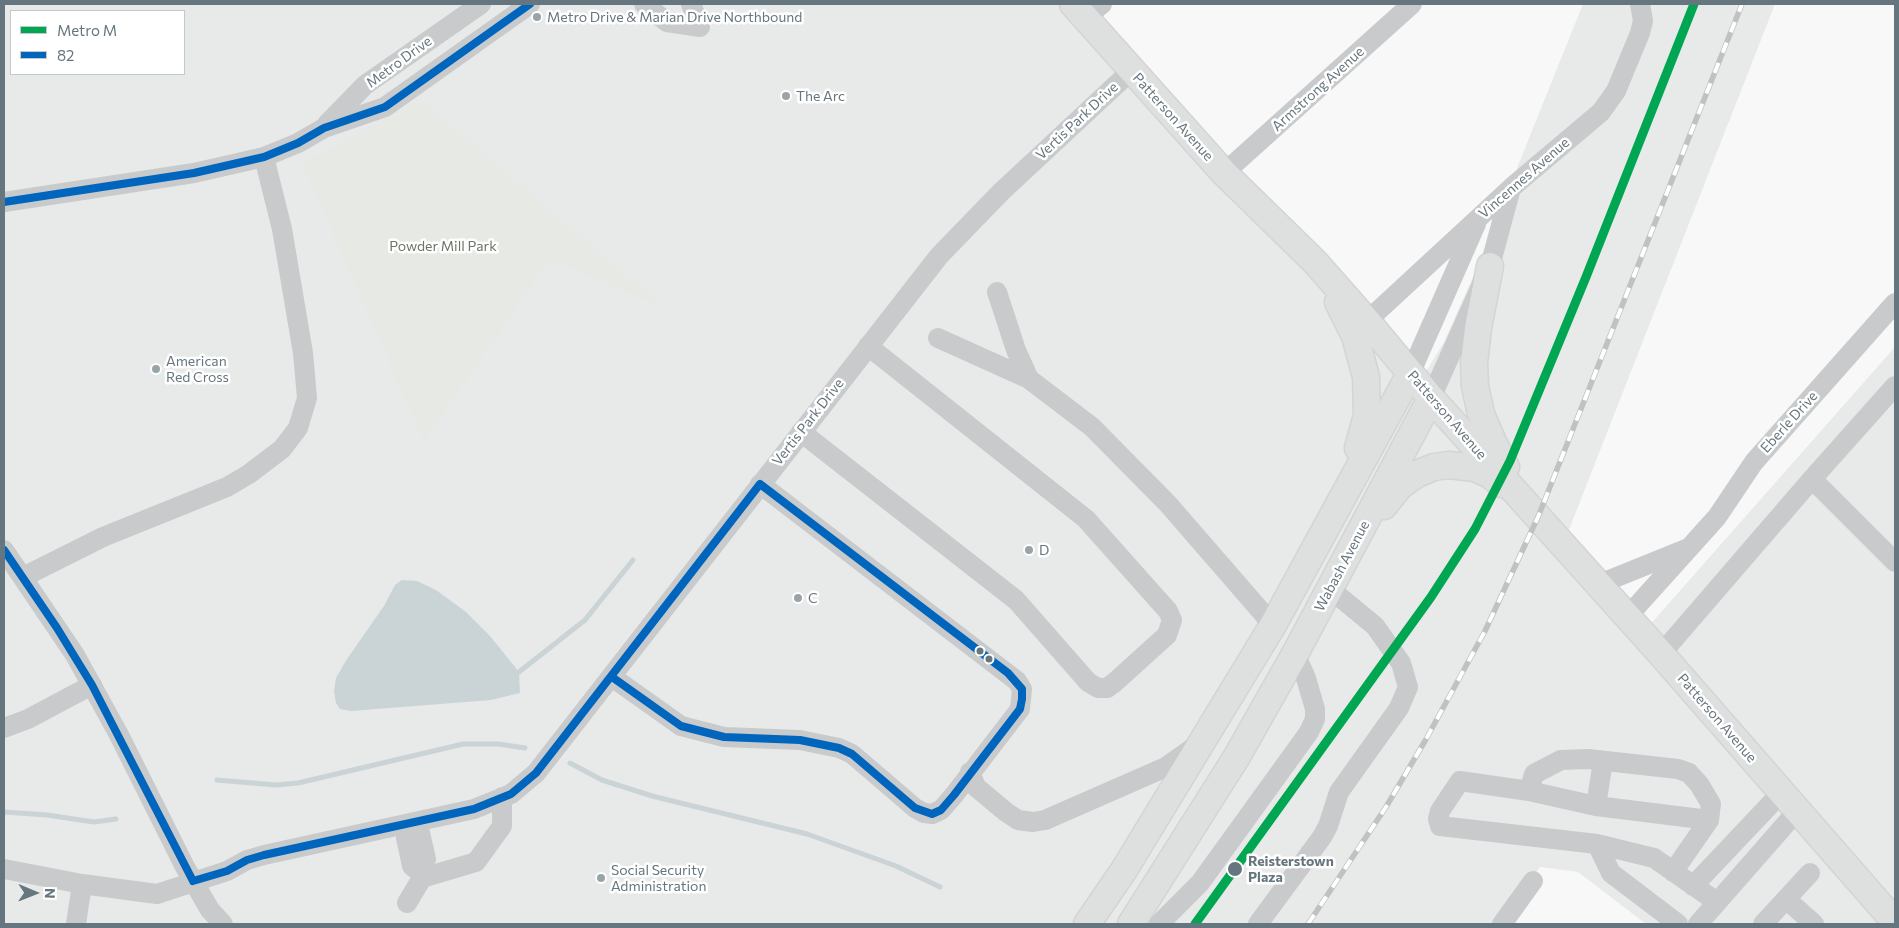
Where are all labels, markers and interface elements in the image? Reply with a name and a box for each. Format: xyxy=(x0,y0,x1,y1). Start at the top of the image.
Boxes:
place label: Metro Drive & Marian Drive Northbound xyxy=(547,9,802,25)
legend xyxy=(10,10,185,75)
marker: Metro Drive & Marian Drive Northbound xyxy=(531,11,543,23)
text: Metro M xyxy=(57,21,117,39)
street label: Metro Drive xyxy=(363,33,435,91)
street label: Armstrong Avenue xyxy=(1268,43,1368,135)
text: 82 xyxy=(57,46,74,64)
street label: Patterson Avenue xyxy=(1129,70,1217,164)
street label: Vertis Park Drive xyxy=(1033,79,1121,163)
place label: The Arc xyxy=(796,88,845,104)
marker: The Arc xyxy=(780,90,792,102)
street label: Vincennes Avenue xyxy=(1475,134,1573,222)
park label: Powder Mill Park xyxy=(389,238,497,254)
place label: American Red Cross xyxy=(166,353,229,386)
marker: American Red Cross xyxy=(150,363,162,375)
street label: Patterson Avenue xyxy=(1404,367,1490,463)
street label: Vertis Park Drive xyxy=(769,375,847,469)
street label: Eberle Drive xyxy=(1757,388,1821,456)
street label: Wabash Avenue xyxy=(1311,518,1373,614)
place label: D xyxy=(1039,542,1049,558)
marker: D xyxy=(1023,544,1035,556)
place label: C xyxy=(808,590,818,606)
marker: C xyxy=(792,592,804,604)
unlabelled marker xyxy=(975,646,985,656)
unlabelled marker xyxy=(984,654,994,664)
street label: Patterson Avenue xyxy=(1674,670,1760,766)
place label: Reisterstown Plaza xyxy=(1248,853,1334,886)
marker: Reisterstown Plaza xyxy=(1226,860,1244,878)
place label: Social Security Administration xyxy=(611,862,706,894)
north arrow xyxy=(10,868,60,918)
marker: Social Security Administration xyxy=(595,872,607,884)
text: N xyxy=(42,888,59,899)

